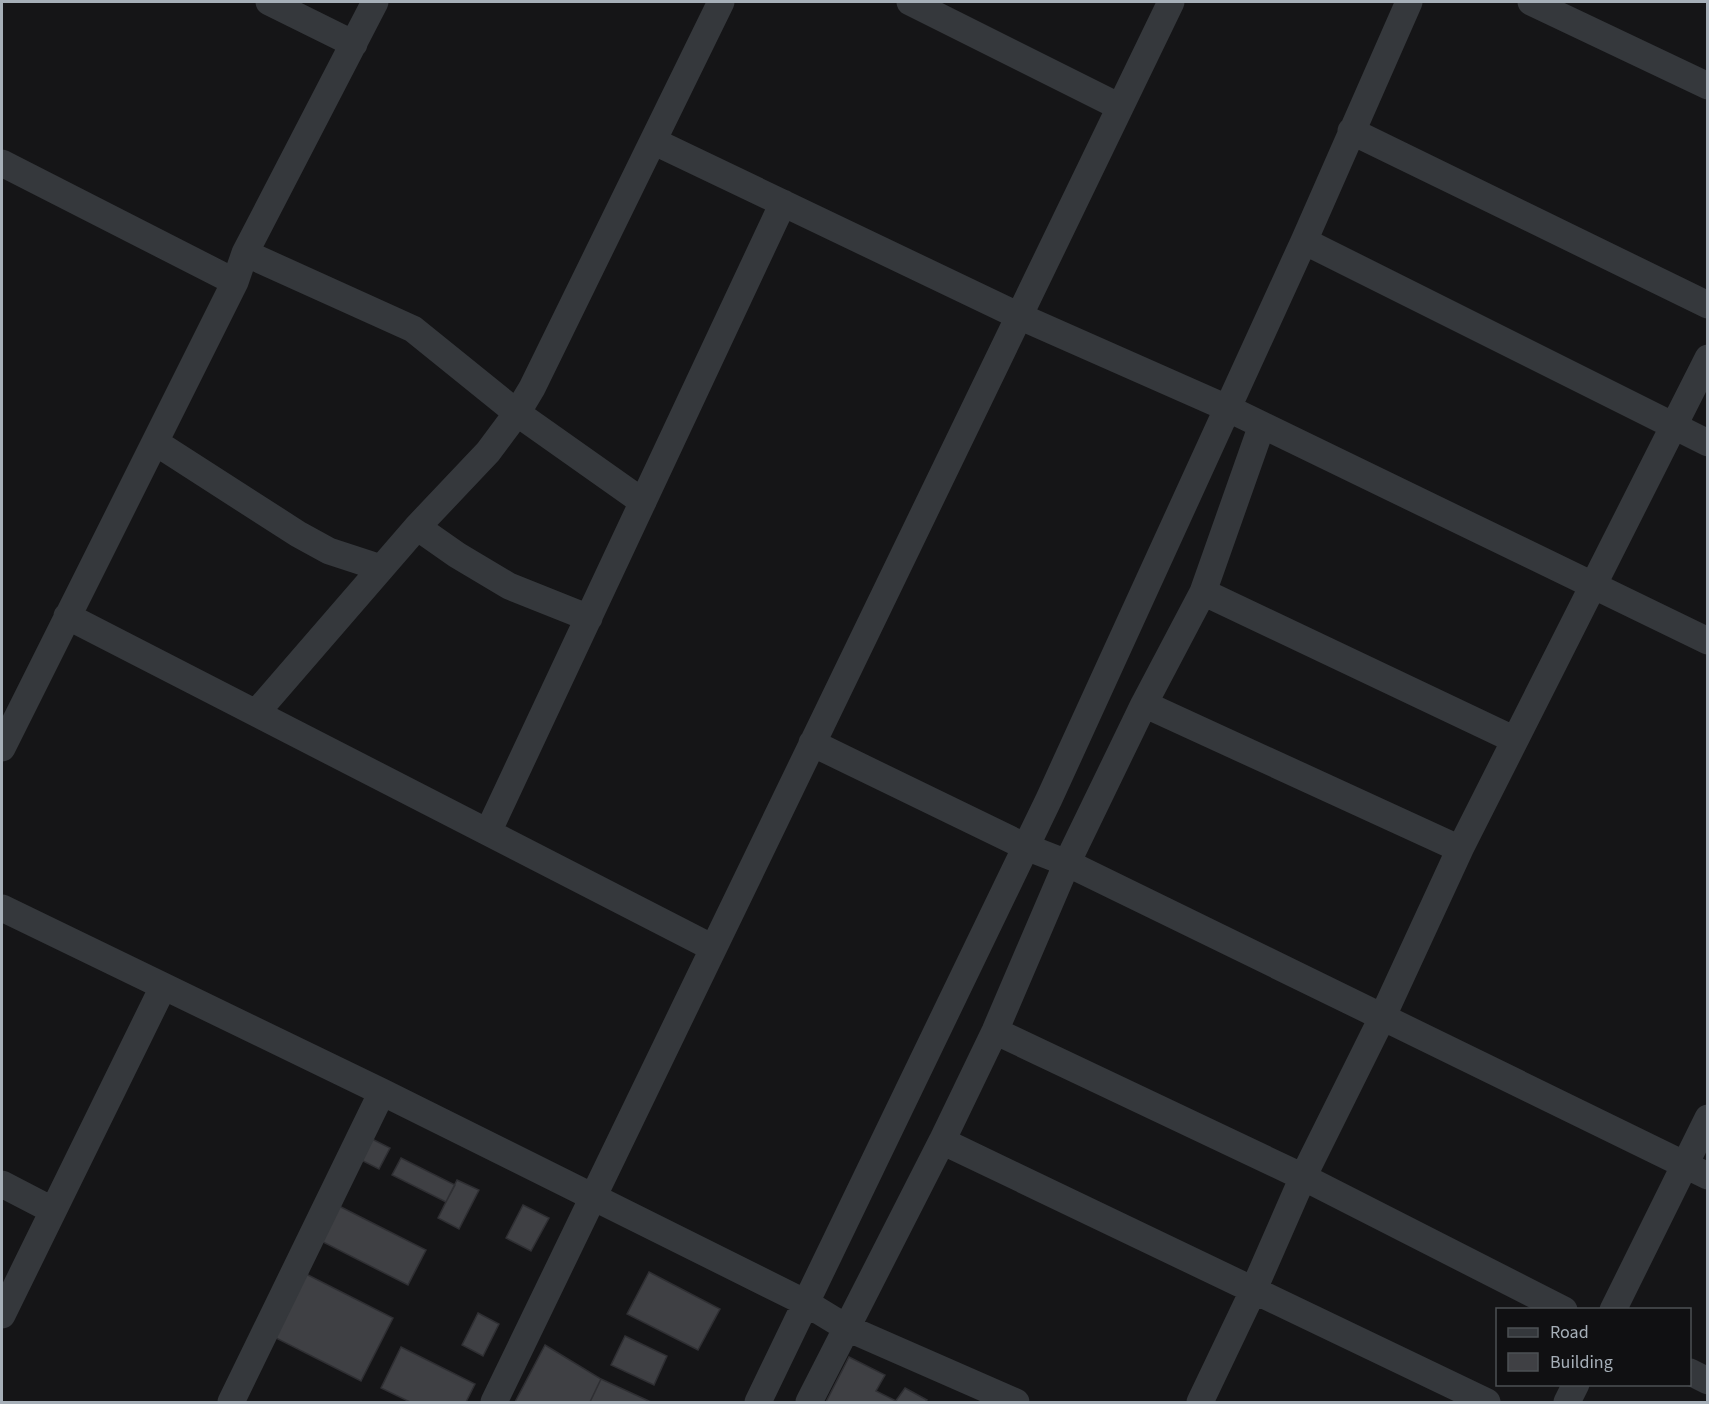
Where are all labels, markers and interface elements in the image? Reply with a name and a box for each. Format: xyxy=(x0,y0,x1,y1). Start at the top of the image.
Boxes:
legend xyxy=(1496,1308,1691,1386)
text: Road xyxy=(1550,1320,1589,1345)
text: Building xyxy=(1550,1350,1613,1375)

